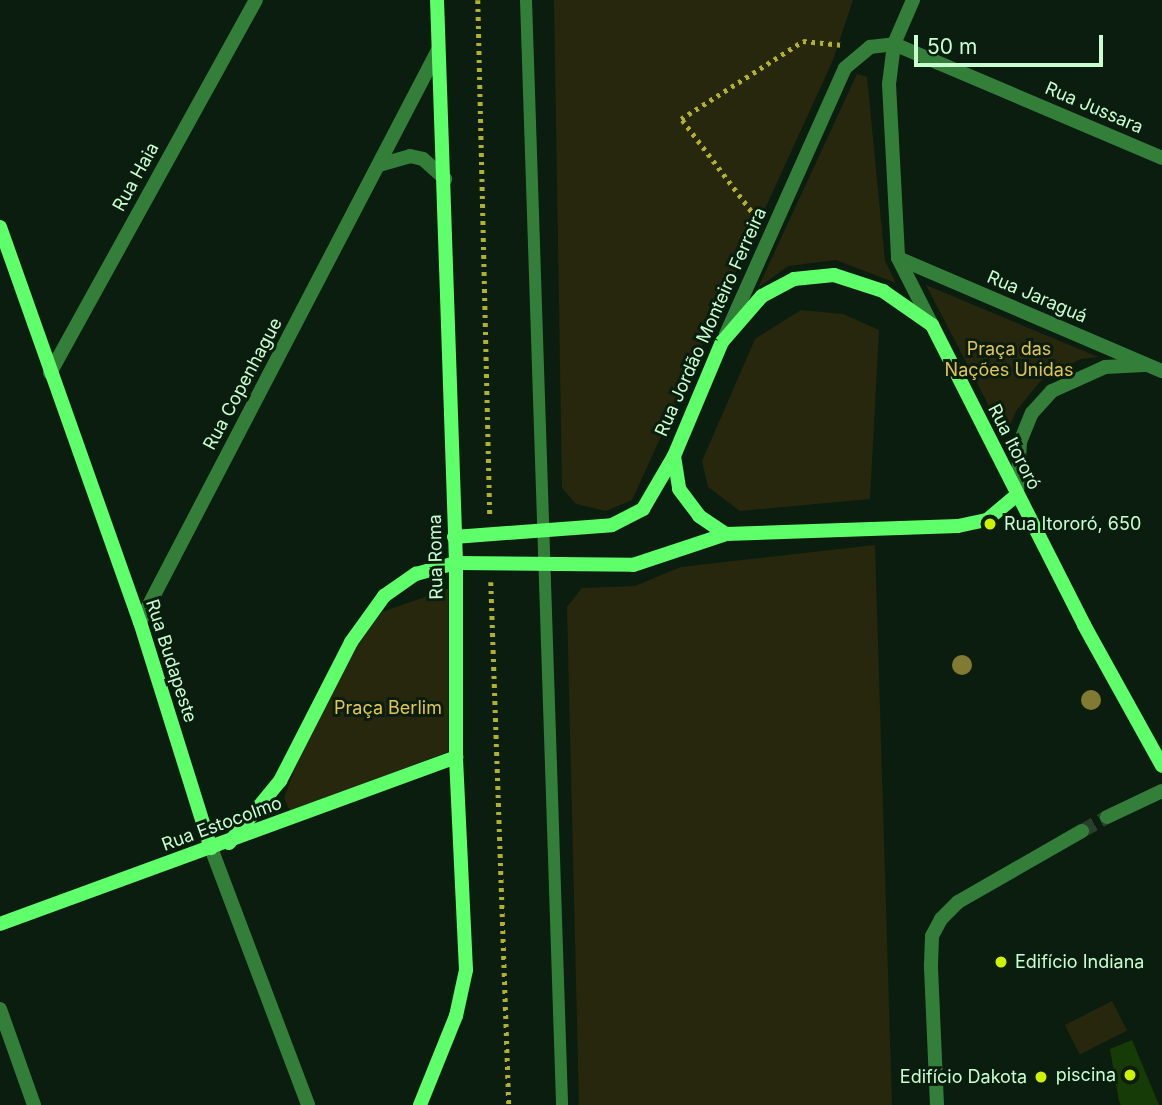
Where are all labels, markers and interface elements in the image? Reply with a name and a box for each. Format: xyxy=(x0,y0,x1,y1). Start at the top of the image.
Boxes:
scale bar xyxy=(917,21,1106,65)
text: 50 m xyxy=(927,34,977,59)
street label: Rua Jussara xyxy=(1042,78,1146,138)
street label: Rua Haia xyxy=(108,139,164,215)
street label: Rua Jordão Monteiro Ferreira xyxy=(651,204,771,440)
street label: Rua Jaraguá xyxy=(984,266,1090,328)
street label: Rua Copenhague xyxy=(199,314,287,454)
park label: Praça das Nações Unidas xyxy=(945,339,1073,382)
street label: Rua Itororó xyxy=(983,400,1045,494)
place label: Rua Itororó, 650 xyxy=(1004,513,1141,535)
street label: Rua Roma xyxy=(424,514,448,600)
marker: Rua Itororó, 650 xyxy=(982,516,998,532)
street label: Rua Budapeste xyxy=(141,597,201,725)
park label: Praça Berlim xyxy=(334,697,442,719)
street label: Rua Estocolmo xyxy=(159,792,285,856)
place label: Edifício Indiana xyxy=(1015,951,1144,973)
marker: Edifício Indiana xyxy=(993,954,1009,970)
place label: piscina xyxy=(1056,1064,1116,1086)
place label: Edifício Dakota xyxy=(900,1066,1027,1088)
marker: piscina xyxy=(1122,1067,1138,1083)
marker: Edifício Dakota xyxy=(1033,1069,1049,1085)

